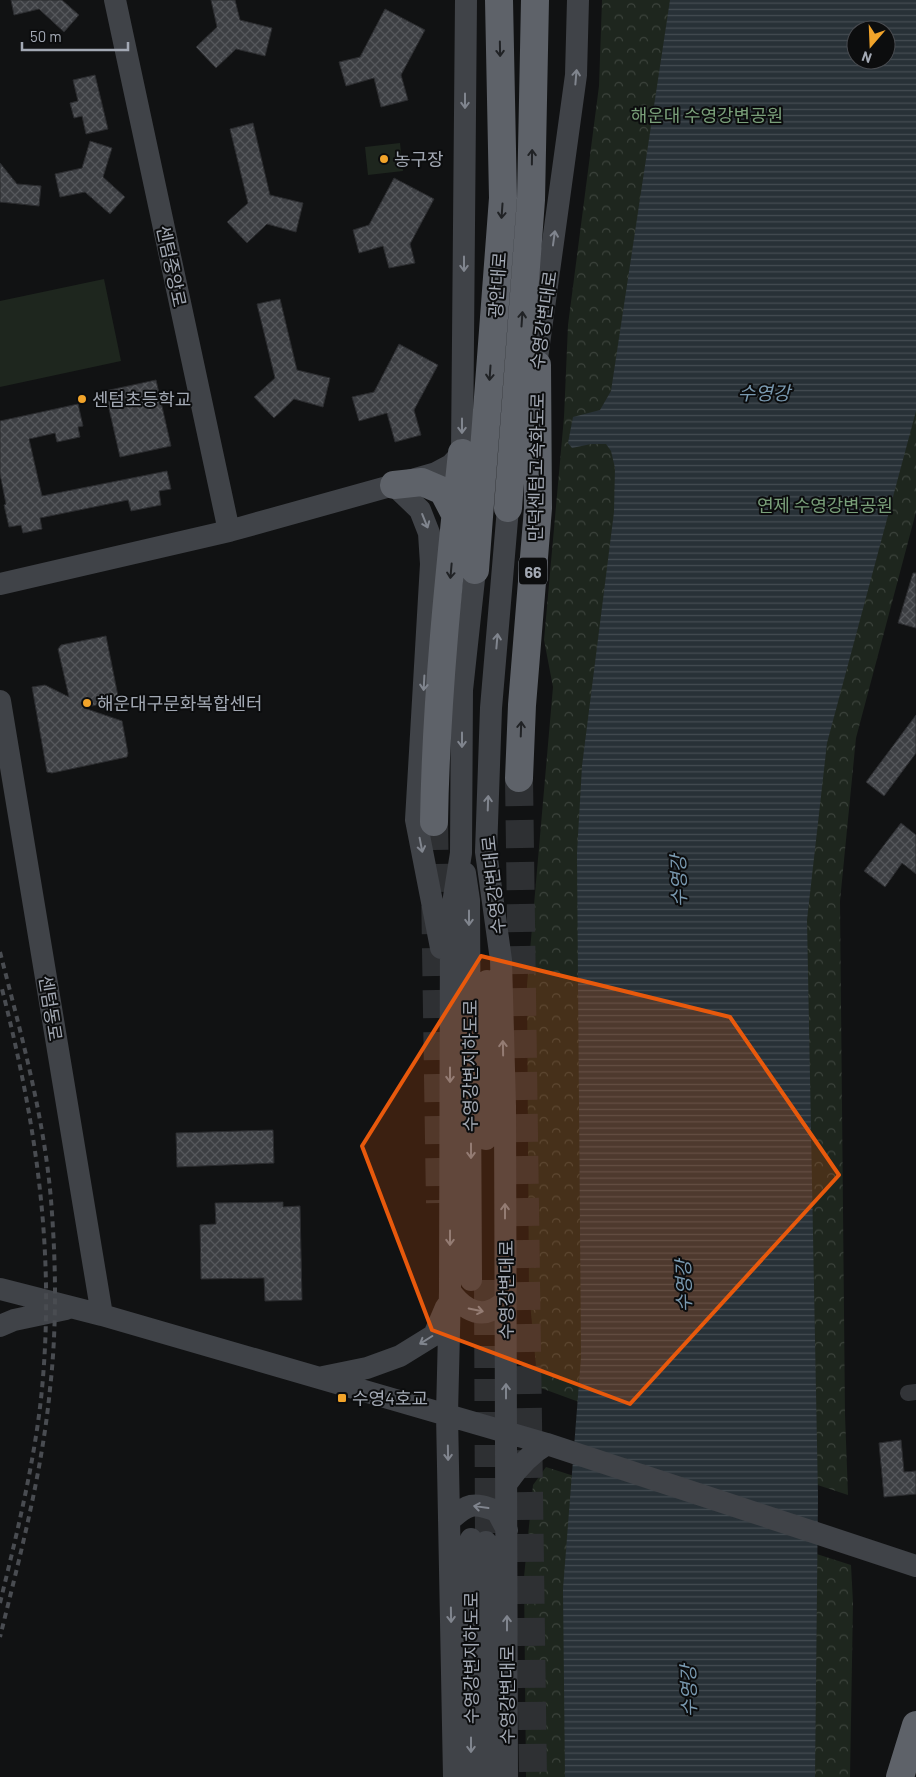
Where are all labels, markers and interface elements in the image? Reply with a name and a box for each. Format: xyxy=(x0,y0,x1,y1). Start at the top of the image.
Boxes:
scale bar xyxy=(22,20,129,52)
north arrow xyxy=(846,20,896,70)
text: 50 m xyxy=(30,27,62,45)
one-way arrow xyxy=(495,40,505,56)
text: N xyxy=(859,48,874,67)
one-way arrow xyxy=(571,69,580,85)
one-way arrow xyxy=(460,92,470,109)
park label: 해운대 수영강변공원 xyxy=(631,104,783,126)
place label: 농구장 xyxy=(394,148,444,170)
one-way arrow xyxy=(527,150,537,166)
marker: 농구장 xyxy=(378,153,390,165)
one-way arrow xyxy=(497,203,506,219)
street label: 센텀중앙로 xyxy=(153,223,191,309)
one-way arrow xyxy=(549,230,559,246)
street label: 광안대로 xyxy=(484,251,510,319)
one-way arrow xyxy=(459,255,469,271)
street label: 수영강변대로 xyxy=(525,269,561,371)
one-way arrow xyxy=(517,312,526,328)
one-way arrow xyxy=(486,365,495,381)
water label: 수영강 xyxy=(738,381,793,404)
place label: 센텀초등학교 xyxy=(92,388,191,410)
street label: 만덕센텀고속화도로 xyxy=(524,392,548,542)
marker: 센텀초등학교 xyxy=(76,393,88,405)
one-way arrow xyxy=(457,418,467,434)
park label: 연제 수영강변공원 xyxy=(757,494,893,516)
one-way arrow xyxy=(421,514,430,529)
road number: 66 xyxy=(519,558,547,584)
one-way arrow xyxy=(446,563,455,579)
one-way arrow xyxy=(492,633,502,649)
one-way arrow xyxy=(420,675,429,691)
place label: 해운대구문화복합센터 xyxy=(97,692,263,714)
marker: 해운대구문화복합센터 xyxy=(81,697,93,709)
one-way arrow xyxy=(516,721,526,738)
one-way arrow xyxy=(457,732,467,748)
one-way arrow xyxy=(483,796,492,812)
street label: 수영강변대로 xyxy=(477,834,509,936)
one-way arrow xyxy=(417,836,426,852)
water label: 수영강 xyxy=(666,852,690,907)
one-way arrow xyxy=(464,910,474,926)
street label: 센텀동로 xyxy=(35,974,67,1042)
street label: 수영강변지하도로 xyxy=(459,1000,481,1132)
one-way arrow xyxy=(498,1041,508,1057)
one-way arrow xyxy=(445,1067,455,1083)
one-way arrow xyxy=(466,1142,476,1158)
one-way arrow xyxy=(500,1203,510,1220)
one-way arrow xyxy=(445,1230,455,1246)
street label: 수영강변대로 xyxy=(495,1240,517,1340)
water label: 수영강 xyxy=(671,1257,695,1312)
one-way arrow xyxy=(468,1305,484,1315)
one-way arrow xyxy=(419,1335,433,1345)
one-way arrow xyxy=(501,1383,511,1400)
place label: 수영4호교 xyxy=(352,1387,428,1409)
marker: 수영4호교 xyxy=(336,1392,348,1404)
one-way arrow xyxy=(443,1445,452,1461)
one-way arrow xyxy=(474,1502,490,1512)
street label: 수영강변지하도로 xyxy=(460,1592,482,1724)
one-way arrow xyxy=(446,1607,456,1623)
one-way arrow xyxy=(502,1616,512,1632)
street label: 수영강변대로 xyxy=(496,1645,518,1745)
water label: 수영강 xyxy=(676,1662,700,1717)
one-way arrow xyxy=(466,1737,476,1753)

